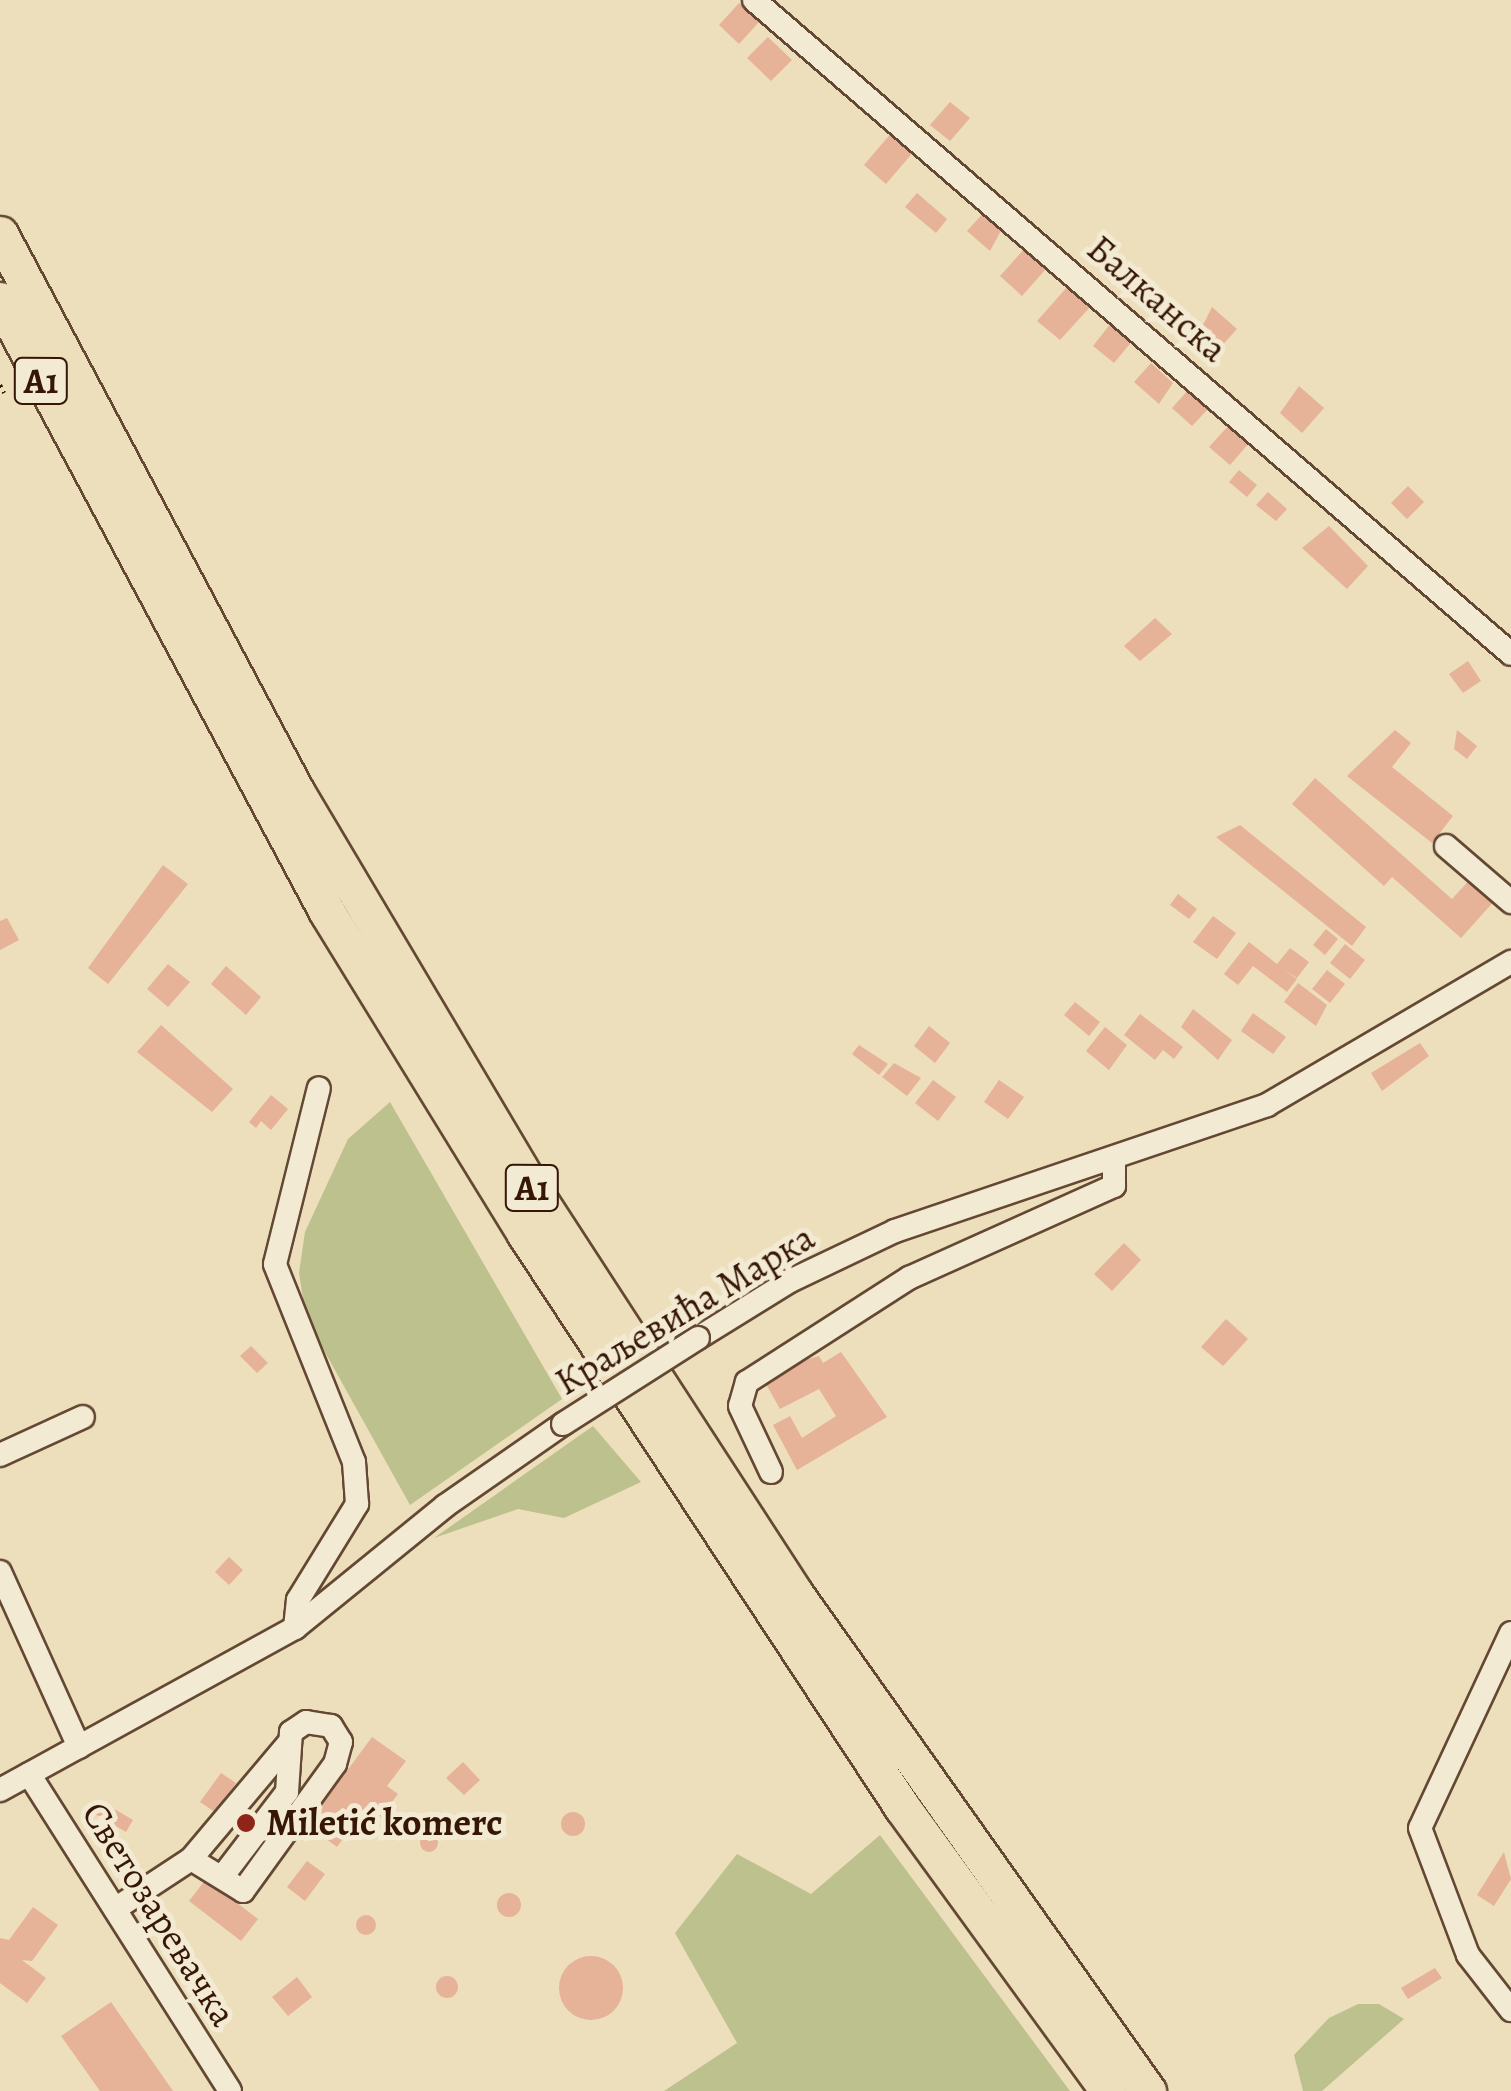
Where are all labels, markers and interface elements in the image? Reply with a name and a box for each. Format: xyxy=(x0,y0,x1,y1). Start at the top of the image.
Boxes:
street label: Балканска xyxy=(1078,226,1236,372)
road number: A1 xyxy=(13,351,68,411)
road number: A1 xyxy=(504,1158,560,1218)
street label: Краљевића Марка xyxy=(547,1215,823,1405)
street label: Светозаревачка xyxy=(72,1793,246,2035)
place label: Miletić komerc xyxy=(266,1800,503,1846)
marker: Miletić komerc xyxy=(235,1812,257,1834)

